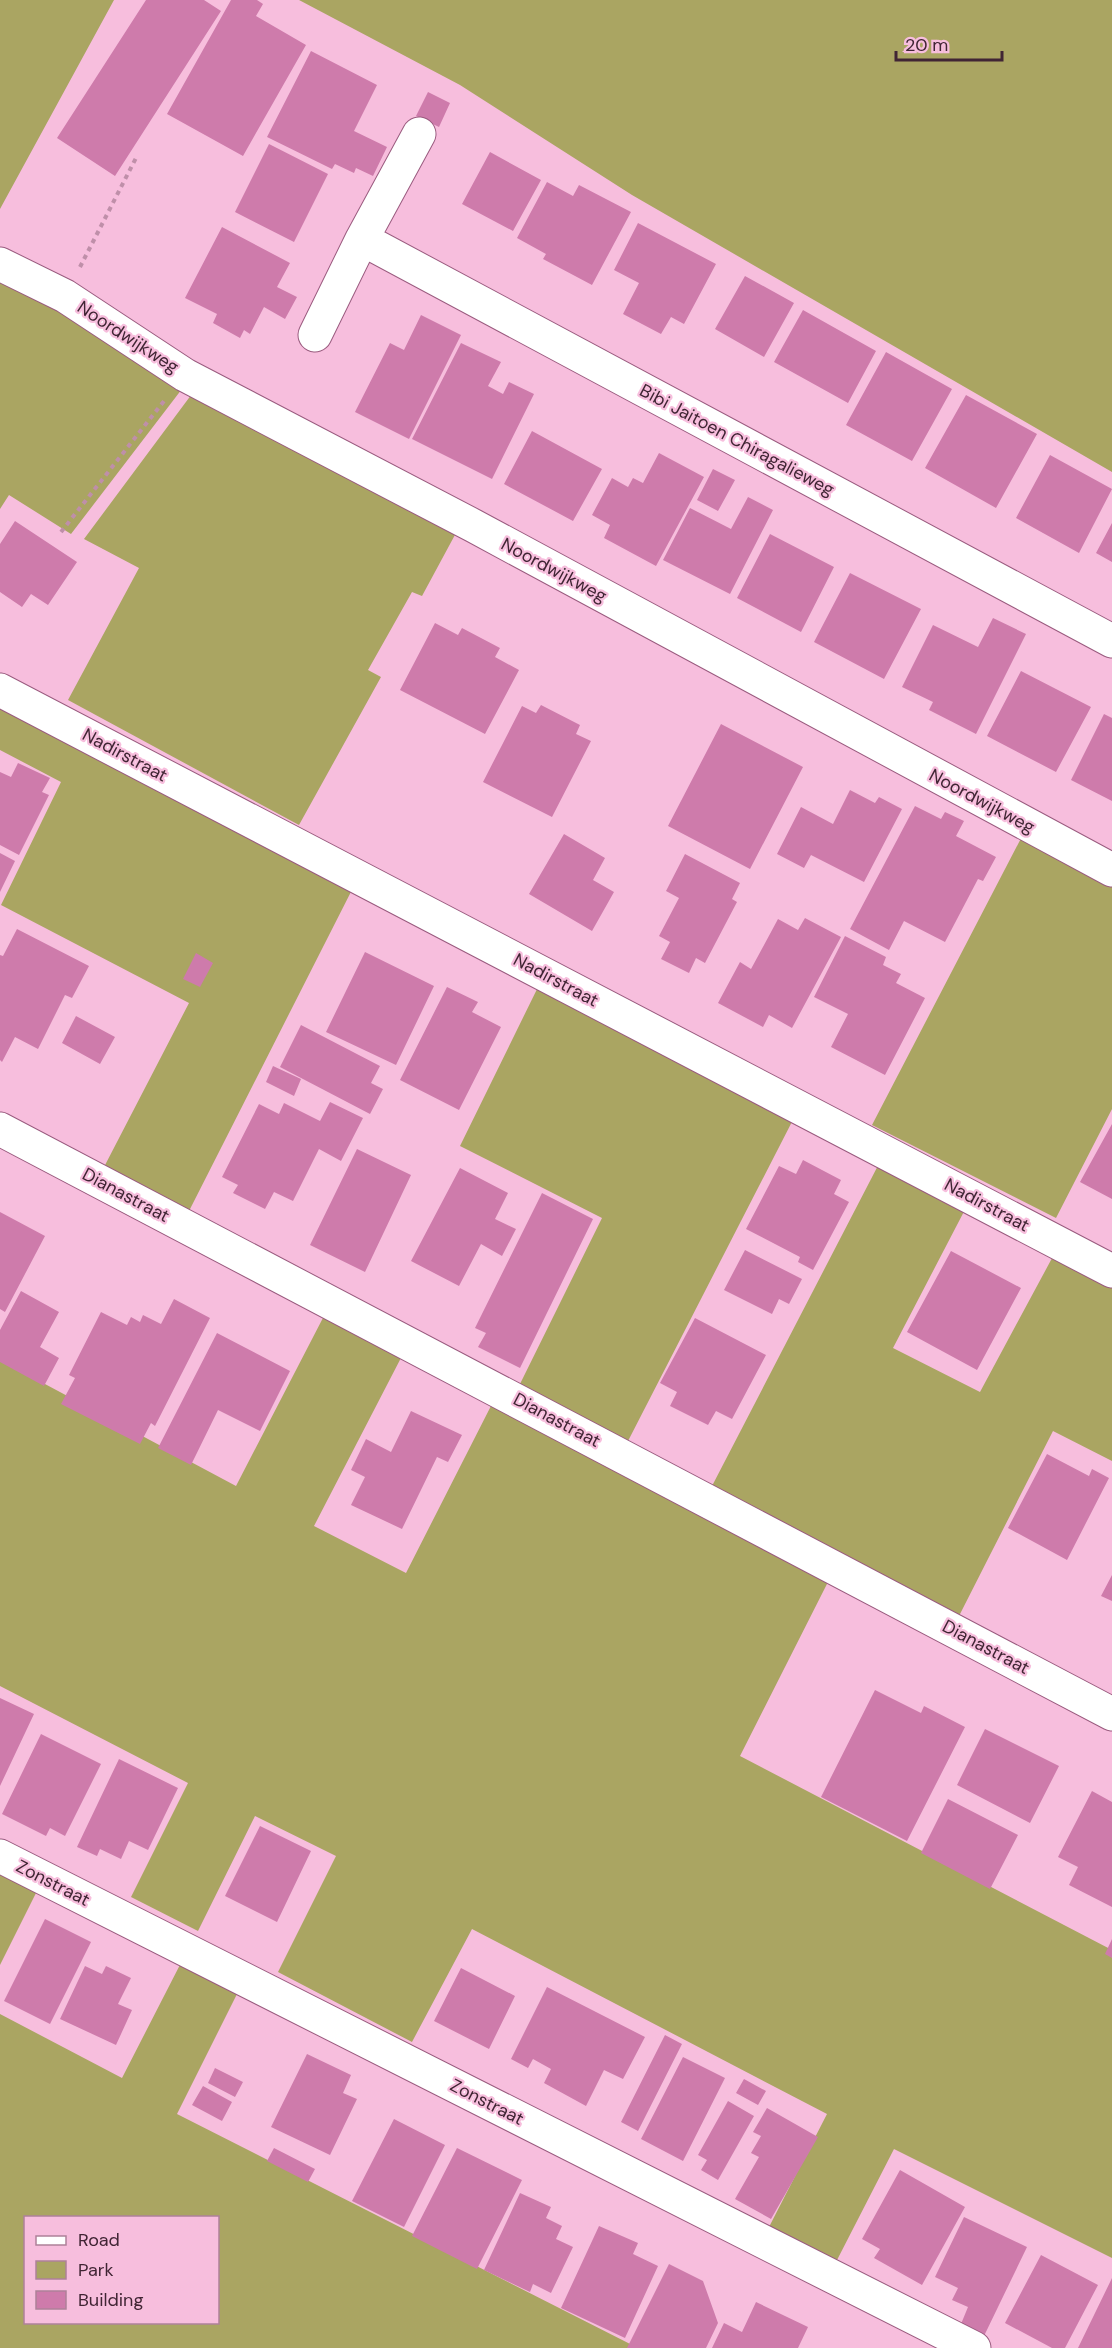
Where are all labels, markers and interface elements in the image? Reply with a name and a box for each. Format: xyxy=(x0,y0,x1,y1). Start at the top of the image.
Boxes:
scale bar xyxy=(896,24,1002,62)
text: 20 m xyxy=(905,33,948,57)
street label: Noordwijkweg xyxy=(73,295,183,379)
street label: Bibi Jaitoen Chiragalieweg xyxy=(635,378,839,502)
street label: Noordwijkweg xyxy=(497,532,611,608)
street label: Nadirstraat xyxy=(78,723,172,787)
street label: Noordwijkweg xyxy=(925,763,1039,839)
street label: Nadirstraat xyxy=(509,948,603,1012)
street label: Dianastraat xyxy=(78,1162,174,1228)
street label: Nadirstraat xyxy=(940,1173,1034,1237)
street label: Dianastraat xyxy=(509,1387,605,1453)
street label: Dianastraat xyxy=(938,1614,1034,1680)
street label: Zonstraat xyxy=(12,1854,94,1912)
street label: Zonstraat xyxy=(446,2073,528,2131)
legend xyxy=(24,2216,219,2324)
text: Road xyxy=(78,2228,120,2252)
text: Park xyxy=(78,2258,114,2282)
text: Building xyxy=(78,2288,143,2312)

